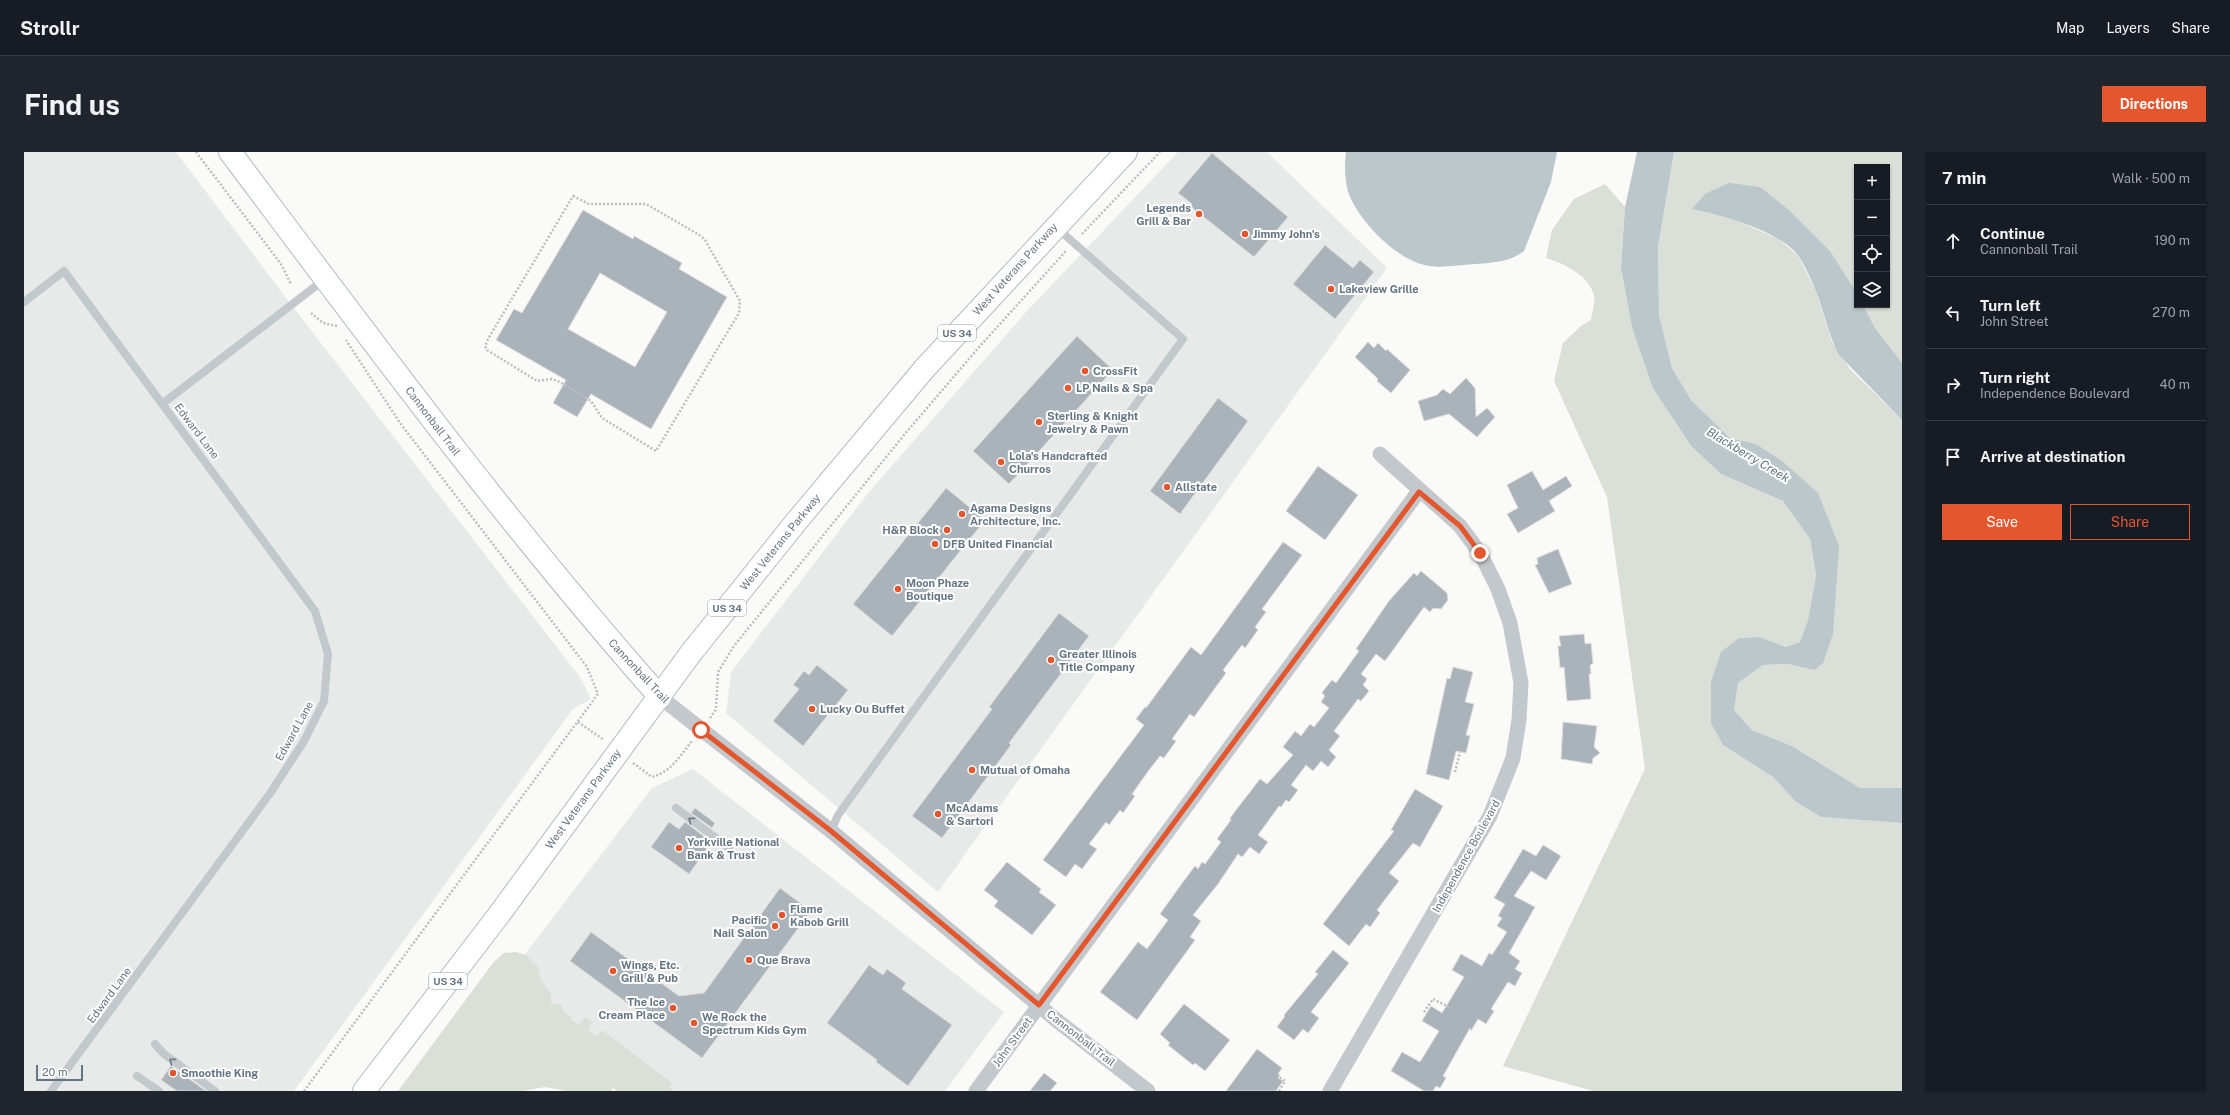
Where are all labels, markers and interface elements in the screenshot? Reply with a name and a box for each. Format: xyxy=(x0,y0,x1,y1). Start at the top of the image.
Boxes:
text: Strollr xyxy=(20,17,79,39)
text: Map xyxy=(2056,20,2084,36)
text: Layers xyxy=(2106,20,2150,36)
text: Share xyxy=(2172,20,2210,36)
button: Directions xyxy=(2102,86,2206,122)
text: Find us xyxy=(24,88,120,121)
map controls xyxy=(1854,164,1890,308)
button: + xyxy=(1854,164,1890,200)
text: 7 min xyxy=(1942,168,1986,188)
text: Walk · 500 m xyxy=(2112,171,2190,186)
button: − xyxy=(1854,200,1890,236)
place label: Legends Grill & Bar xyxy=(1136,202,1191,227)
marker: Legends Grill & Bar xyxy=(1194,209,1204,219)
street label: West Veterans Parkway xyxy=(970,220,1060,318)
text: Continue xyxy=(1980,225,2045,242)
place label: Jimmy John's xyxy=(1253,228,1320,240)
marker: Jimmy John's xyxy=(1240,229,1250,239)
icon: ahead xyxy=(1942,230,1964,252)
text: 190 m xyxy=(2154,233,2190,248)
button: locate xyxy=(1854,236,1890,272)
text: Cannonball Trail xyxy=(1980,242,2078,257)
button: layers xyxy=(1854,272,1890,308)
place label: Lakeview Grille xyxy=(1339,283,1419,295)
marker: Lakeview Grille xyxy=(1326,284,1336,294)
text: Turn left xyxy=(1980,297,2041,314)
icon: left xyxy=(1942,302,1964,324)
text: 270 m xyxy=(2152,305,2190,320)
text: John Street xyxy=(1980,314,2049,329)
road number: US 34 xyxy=(938,325,976,341)
place label: CrossFit xyxy=(1093,365,1138,377)
marker: CrossFit xyxy=(1080,366,1090,376)
text: Turn right xyxy=(1980,369,2050,386)
icon: right xyxy=(1942,374,1964,396)
text: 40 m xyxy=(2159,377,2190,392)
place label: LP Nails & Spa xyxy=(1076,382,1153,394)
marker: LP Nails & Spa xyxy=(1063,383,1073,393)
street label: Cannonball Trail xyxy=(403,384,463,458)
text: Independence Boulevard xyxy=(1980,386,2130,401)
street label: Edward Lane xyxy=(172,401,222,461)
place label: Sterling & Knight Jewelry & Pawn xyxy=(1047,410,1139,435)
marker: Sterling & Knight Jewelry & Pawn xyxy=(1034,417,1044,427)
water label: Blackberry Creek xyxy=(1704,425,1792,485)
icon: arrive xyxy=(1942,446,1964,468)
text: Arrive at destination xyxy=(1980,448,2125,465)
place label: Lola's Handcrafted Churros xyxy=(1009,450,1107,475)
marker: Lola's Handcrafted Churros xyxy=(996,457,1006,467)
place label: Allstate xyxy=(1175,481,1217,493)
marker: Allstate xyxy=(1162,482,1172,492)
street label: West Veterans Parkway xyxy=(738,491,823,592)
place label: Agama Designs Architecture, Inc. xyxy=(970,502,1061,527)
button: Save xyxy=(1942,504,2062,540)
button: Share xyxy=(2070,504,2190,540)
marker: Agama Designs Architecture, Inc. xyxy=(957,509,967,519)
place label: H&R Block xyxy=(882,524,940,536)
marker: H&R Block xyxy=(942,525,952,535)
place label: DFB United Financial xyxy=(943,538,1053,550)
marker: DFB United Financial xyxy=(930,539,940,549)
route end xyxy=(1471,544,1489,562)
place label: Moon Phaze Boutique xyxy=(906,577,969,602)
marker: Moon Phaze Boutique xyxy=(893,584,903,594)
road number: US 34 xyxy=(708,600,746,616)
street label: Cannonball Trail xyxy=(606,637,672,705)
place label: Greater Illinois Title Company xyxy=(1059,648,1137,673)
marker: Greater Illinois Title Company xyxy=(1046,655,1056,665)
street label: Edward Lane xyxy=(273,699,315,763)
place label: Lucky Ou Buffet xyxy=(820,703,905,715)
marker: Lucky Ou Buffet xyxy=(807,704,817,714)
route start xyxy=(692,721,710,739)
street label: West Veterans Parkway xyxy=(543,747,623,851)
place label: Mutual of Omaha xyxy=(980,764,1070,776)
marker: Mutual of Omaha xyxy=(967,765,977,775)
street label: Independence Boulevard xyxy=(1430,798,1502,914)
place label: McAdams & Sartori xyxy=(946,802,998,827)
marker: McAdams & Sartori xyxy=(933,809,943,819)
one-way arrow xyxy=(688,817,695,824)
place label: Yorkville National Bank & Trust xyxy=(687,836,780,861)
marker: Yorkville National Bank & Trust xyxy=(674,843,684,853)
place label: Flame Kabob Grill xyxy=(790,903,849,928)
marker: Flame Kabob Grill xyxy=(777,910,787,920)
place label: Pacific Nail Salon xyxy=(713,914,767,939)
marker: Pacific Nail Salon xyxy=(770,921,780,931)
place label: Que Brava xyxy=(757,954,811,966)
marker: Que Brava xyxy=(744,955,754,965)
place label: Wings, Etc. Grill & Pub xyxy=(621,959,679,984)
street label: Edward Lane xyxy=(85,965,133,1025)
marker: Wings, Etc. Grill & Pub xyxy=(608,966,618,976)
road number: US 34 xyxy=(429,973,467,989)
place label: The Ice Cream Place xyxy=(598,996,665,1021)
marker: The Ice Cream Place xyxy=(668,1003,678,1013)
street label: Cannonball Trail xyxy=(1045,1008,1117,1068)
place label: We Rock the Spectrum Kids Gym xyxy=(702,1011,807,1036)
street label: John Street xyxy=(990,1015,1034,1069)
marker: We Rock the Spectrum Kids Gym xyxy=(689,1018,699,1028)
one-way arrow xyxy=(170,1059,177,1066)
scale bar xyxy=(36,1063,83,1082)
text: 20 m xyxy=(42,1066,67,1078)
place label: Smoothie King xyxy=(181,1067,258,1079)
marker: Smoothie King xyxy=(168,1068,178,1078)

